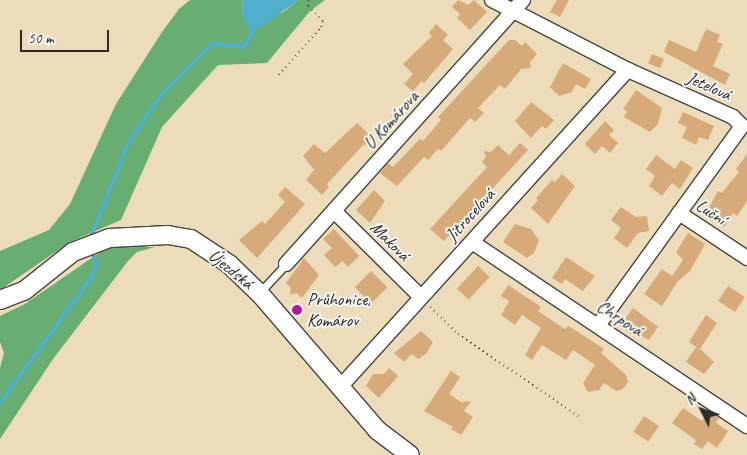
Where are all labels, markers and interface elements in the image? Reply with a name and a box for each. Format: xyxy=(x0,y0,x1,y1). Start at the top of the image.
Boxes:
scale bar xyxy=(22,20,111,52)
text: 50 m xyxy=(28,29,54,48)
street label: Jetelová xyxy=(684,67,734,105)
street label: U Komárova xyxy=(359,86,423,154)
street label: Jitrocelová xyxy=(441,184,499,246)
street label: Luční xyxy=(692,194,730,230)
street label: Maková xyxy=(366,217,414,265)
street label: Újezdská xyxy=(204,244,258,294)
place label: Průhonice, Komárov xyxy=(307,289,371,332)
street label: Chrpová xyxy=(593,295,647,341)
marker: Průhonice, Komárov xyxy=(291,304,303,316)
north arrow xyxy=(677,385,727,435)
text: N xyxy=(681,391,700,409)

